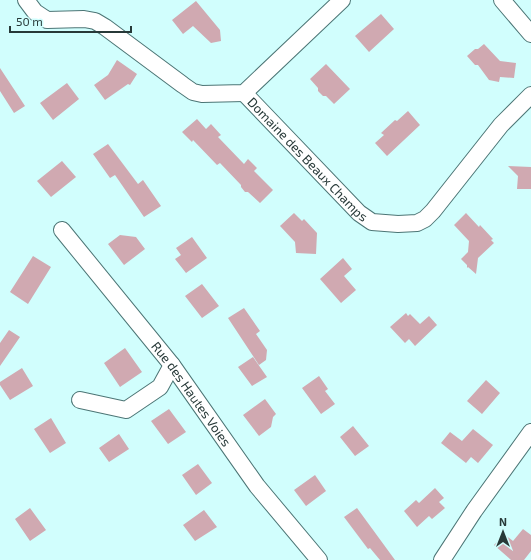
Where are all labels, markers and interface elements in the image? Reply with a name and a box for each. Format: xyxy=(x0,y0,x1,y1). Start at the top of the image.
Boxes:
scale bar xyxy=(10,8,131,34)
text: 50 m xyxy=(16,14,43,28)
street label: Domaine des Beaux Champs xyxy=(244,94,371,225)
street label: Rue des Hautes Voies xyxy=(148,338,235,449)
north arrow xyxy=(483,512,523,552)
text: N xyxy=(499,515,507,528)

